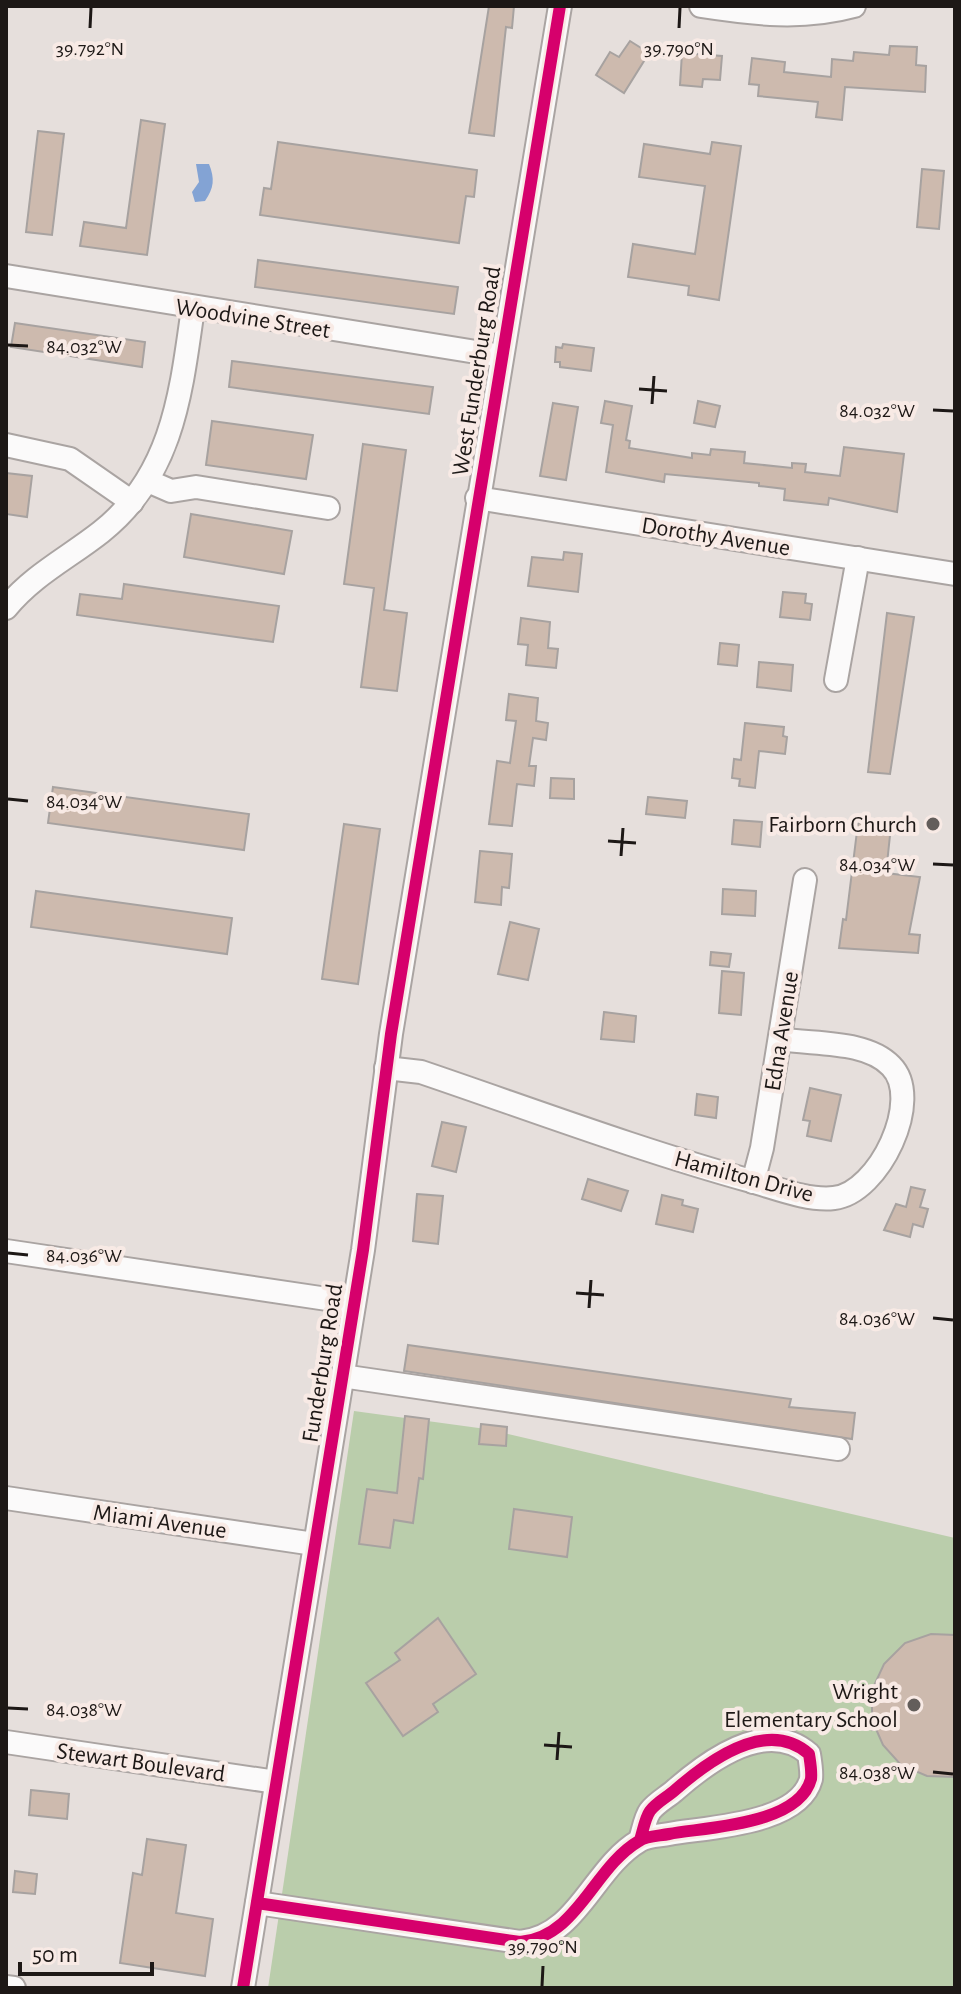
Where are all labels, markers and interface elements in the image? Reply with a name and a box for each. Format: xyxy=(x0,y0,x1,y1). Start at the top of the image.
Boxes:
text: 39.792°N xyxy=(56,39,124,59)
text: 39.790°N xyxy=(644,39,714,59)
street label: West Funderburg Road xyxy=(449,264,505,478)
street label: Woodvine Street xyxy=(174,295,332,343)
text: 84.032°W xyxy=(46,337,122,357)
text: 84.032°W xyxy=(839,401,915,421)
street label: Dorothy Avenue xyxy=(640,513,792,561)
text: 84.034°W xyxy=(46,792,122,812)
place label: Fairborn Church xyxy=(768,813,917,837)
marker: Fairborn Church xyxy=(924,815,942,833)
text: 84.034°W xyxy=(839,855,915,875)
street label: Edna Avenue xyxy=(761,970,803,1093)
street label: Hamilton Drive xyxy=(672,1147,816,1207)
text: 84.036°W xyxy=(46,1246,122,1266)
street label: Funderburg Road xyxy=(299,1282,347,1444)
text: 84.036°W xyxy=(839,1309,915,1329)
street label: Miami Avenue xyxy=(92,1501,228,1543)
place label: Wright Elementary School xyxy=(724,1680,898,1732)
marker: Wright Elementary School xyxy=(905,1696,923,1714)
text: 84.038°W xyxy=(46,1700,122,1720)
street label: Stewart Boulevard xyxy=(55,1739,227,1787)
text: 84.038°W xyxy=(839,1763,915,1783)
scale bar xyxy=(20,1926,152,1976)
text: 39.790°N xyxy=(508,1937,578,1957)
text: 50 m xyxy=(32,1943,78,1967)

